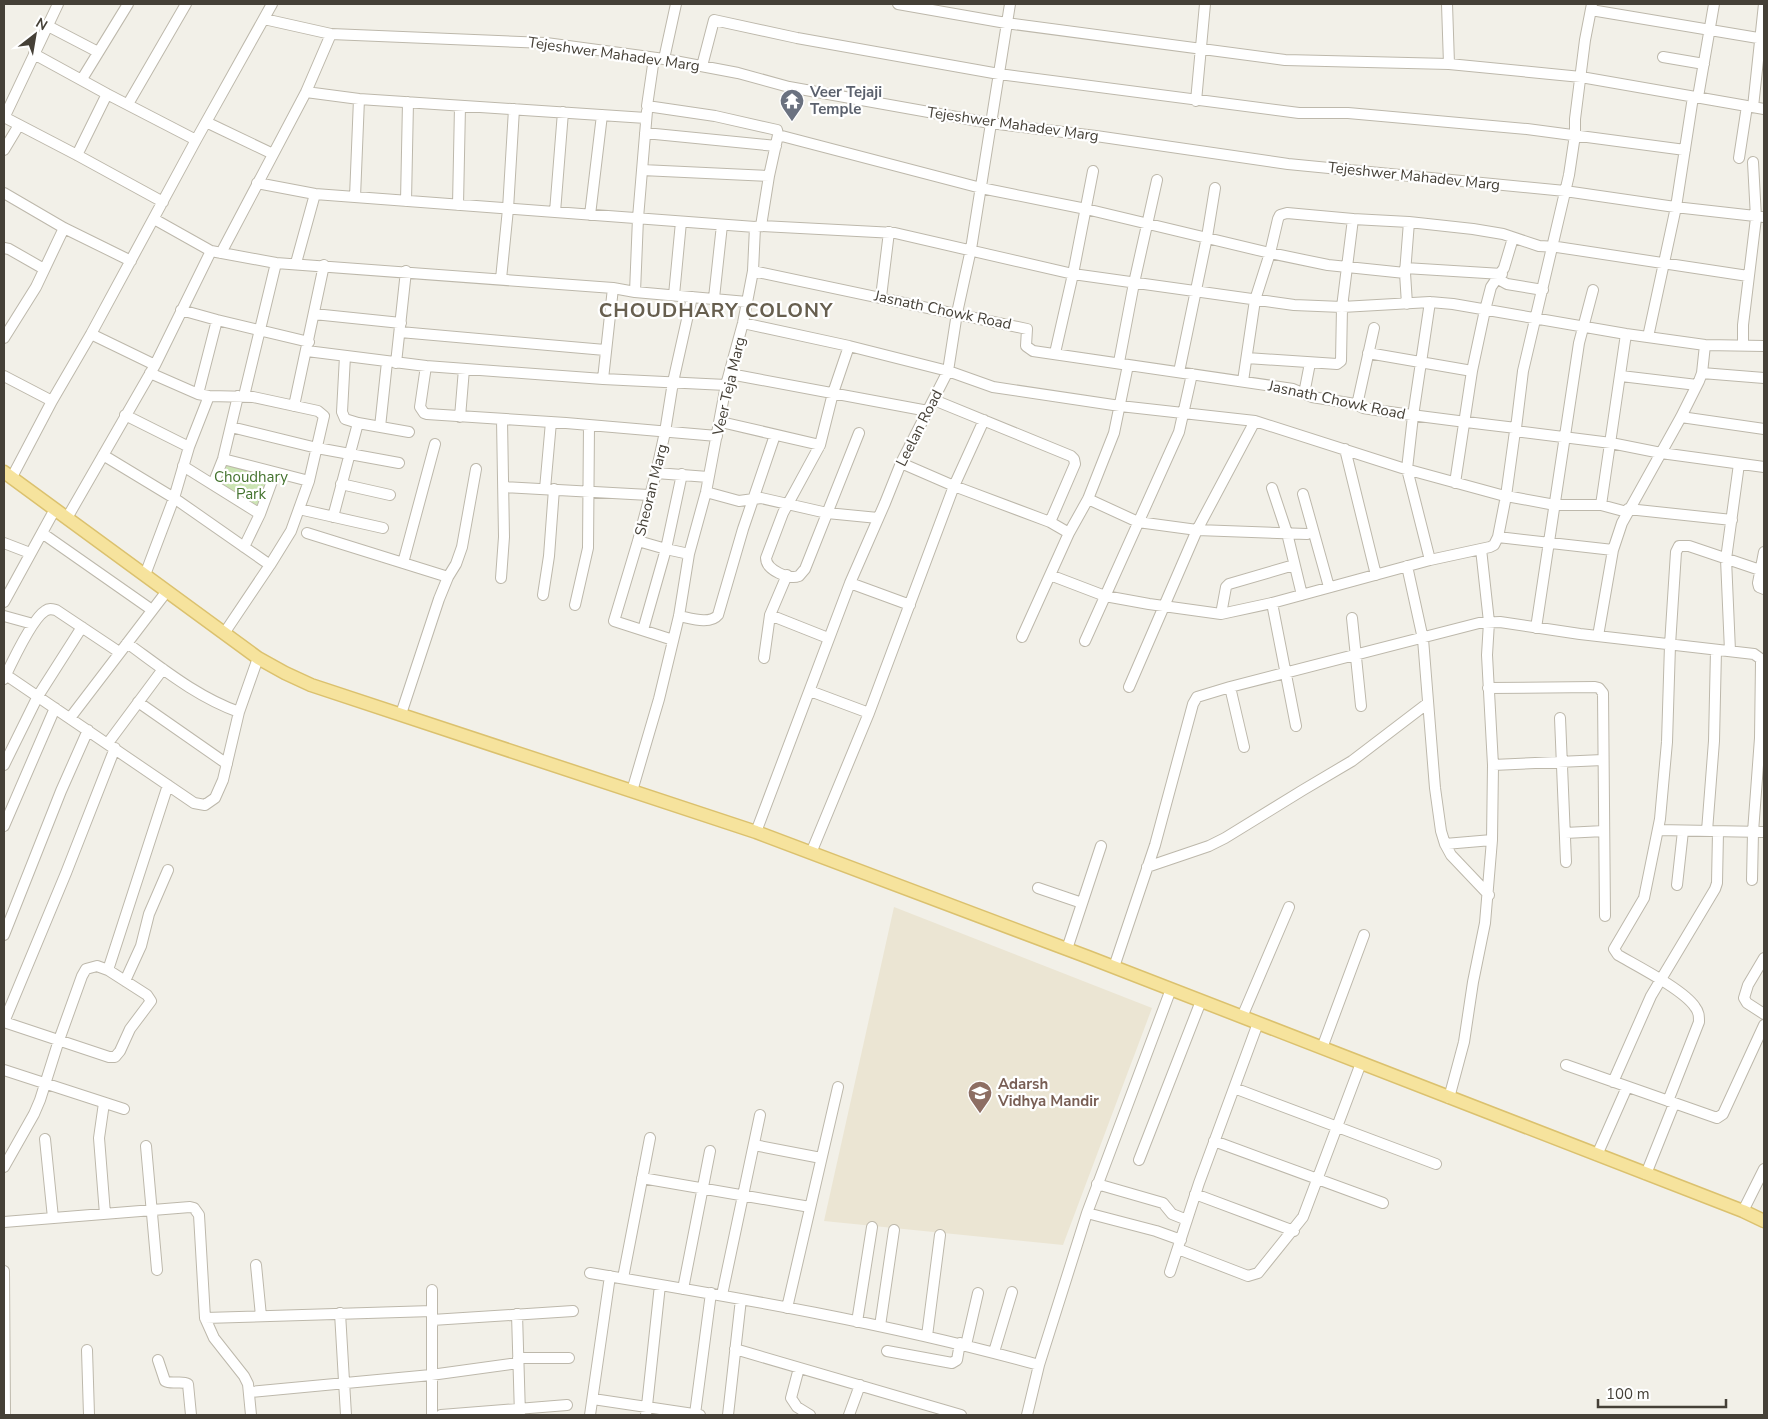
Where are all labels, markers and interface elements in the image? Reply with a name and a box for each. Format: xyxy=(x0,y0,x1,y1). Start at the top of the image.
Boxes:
north arrow xyxy=(10,10,60,60)
text: N xyxy=(32,13,51,35)
street label: Tejeshwer Mahadev Marg xyxy=(527,32,701,76)
place label: Veer Tejaji Temple xyxy=(809,82,882,119)
temple icon: Veer Tejaji Temple xyxy=(779,88,805,122)
street label: Tejeshwer Mahadev Marg xyxy=(926,102,1100,146)
street label: Tejeshwer Mahadev Marg xyxy=(1327,157,1501,195)
street label: Jasnath Chowk Road xyxy=(872,285,1013,334)
district label: CHOUDHARY COLONY xyxy=(599,297,833,324)
street label: Veer Teja Marg xyxy=(708,335,750,438)
street label: Jasnath Chowk Road xyxy=(1266,375,1407,424)
street label: Leelan Road xyxy=(891,386,947,470)
street label: Sheoran Marg xyxy=(630,442,672,538)
park label: Choudhary Park xyxy=(214,467,288,504)
place label: Adarsh Vidhya Mandir xyxy=(997,1074,1099,1111)
school or university icon: Adarsh Vidhya Mandir xyxy=(967,1080,993,1114)
scale bar xyxy=(1598,1376,1726,1408)
text: 100 m xyxy=(1606,1384,1650,1404)

